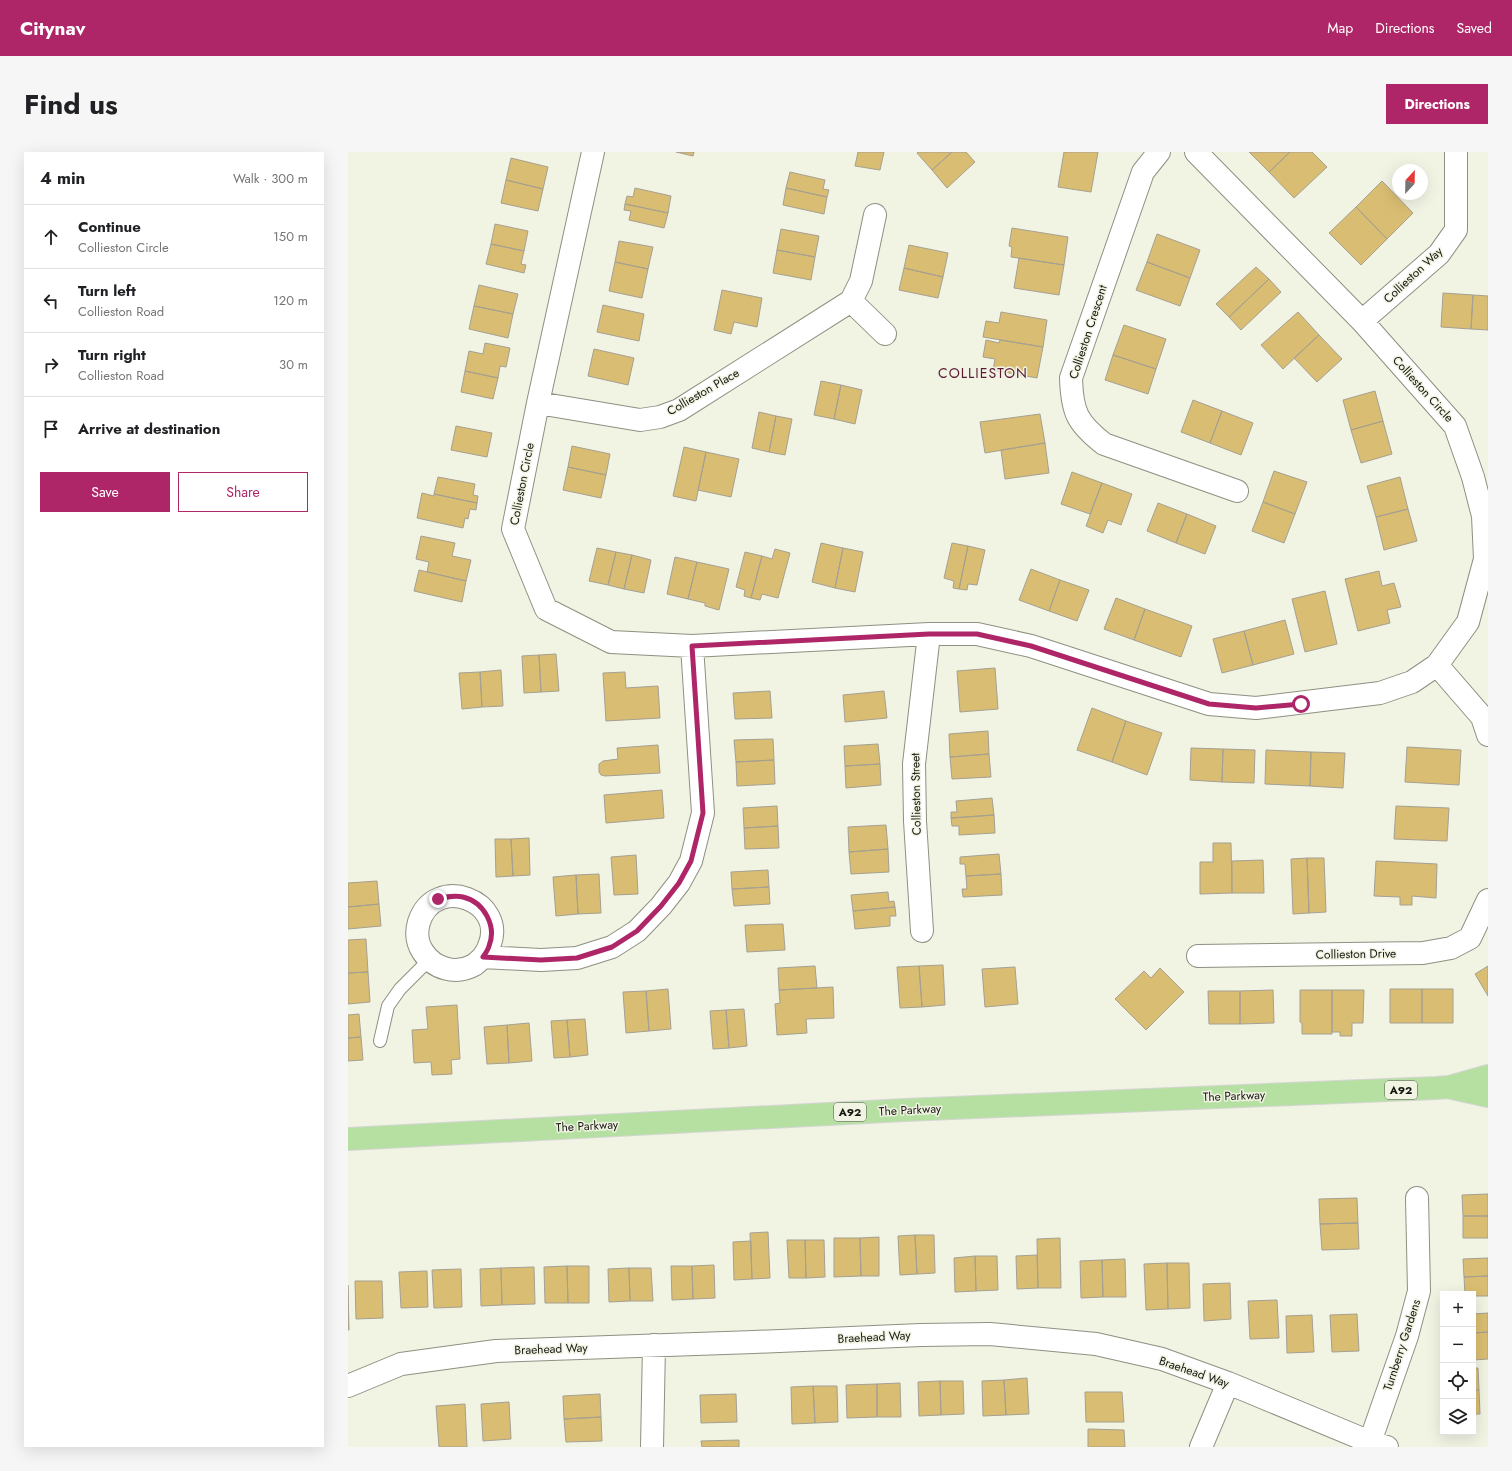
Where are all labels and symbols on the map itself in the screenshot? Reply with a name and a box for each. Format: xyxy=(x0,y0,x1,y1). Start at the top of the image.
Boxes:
north arrow xyxy=(1392,164,1428,200)
street label: Collieston Way xyxy=(1379,242,1447,307)
street label: Collieston Crescent xyxy=(1064,282,1112,381)
street label: Collieston Circle xyxy=(1388,352,1458,426)
district label: COLLIESTON xyxy=(938,363,1028,383)
street label: Collieston Place xyxy=(664,364,742,420)
street label: Collieston Circle xyxy=(505,441,539,527)
route start xyxy=(1292,695,1310,713)
street label: Collieston Street xyxy=(906,753,926,835)
route end xyxy=(429,890,447,908)
street label: Collieston Drive xyxy=(1316,944,1396,964)
road number: A92 xyxy=(1385,1081,1417,1099)
street label: The Parkway xyxy=(1203,1086,1266,1106)
street label: The Parkway xyxy=(878,1099,942,1121)
road number: A92 xyxy=(834,1103,866,1121)
street label: The Parkway xyxy=(555,1115,619,1137)
street label: Turnberry Gardens xyxy=(1379,1297,1425,1393)
street label: Braehead Way xyxy=(837,1326,912,1348)
street label: Braehead Way xyxy=(514,1339,589,1359)
street label: Braehead Way xyxy=(1156,1352,1232,1393)

